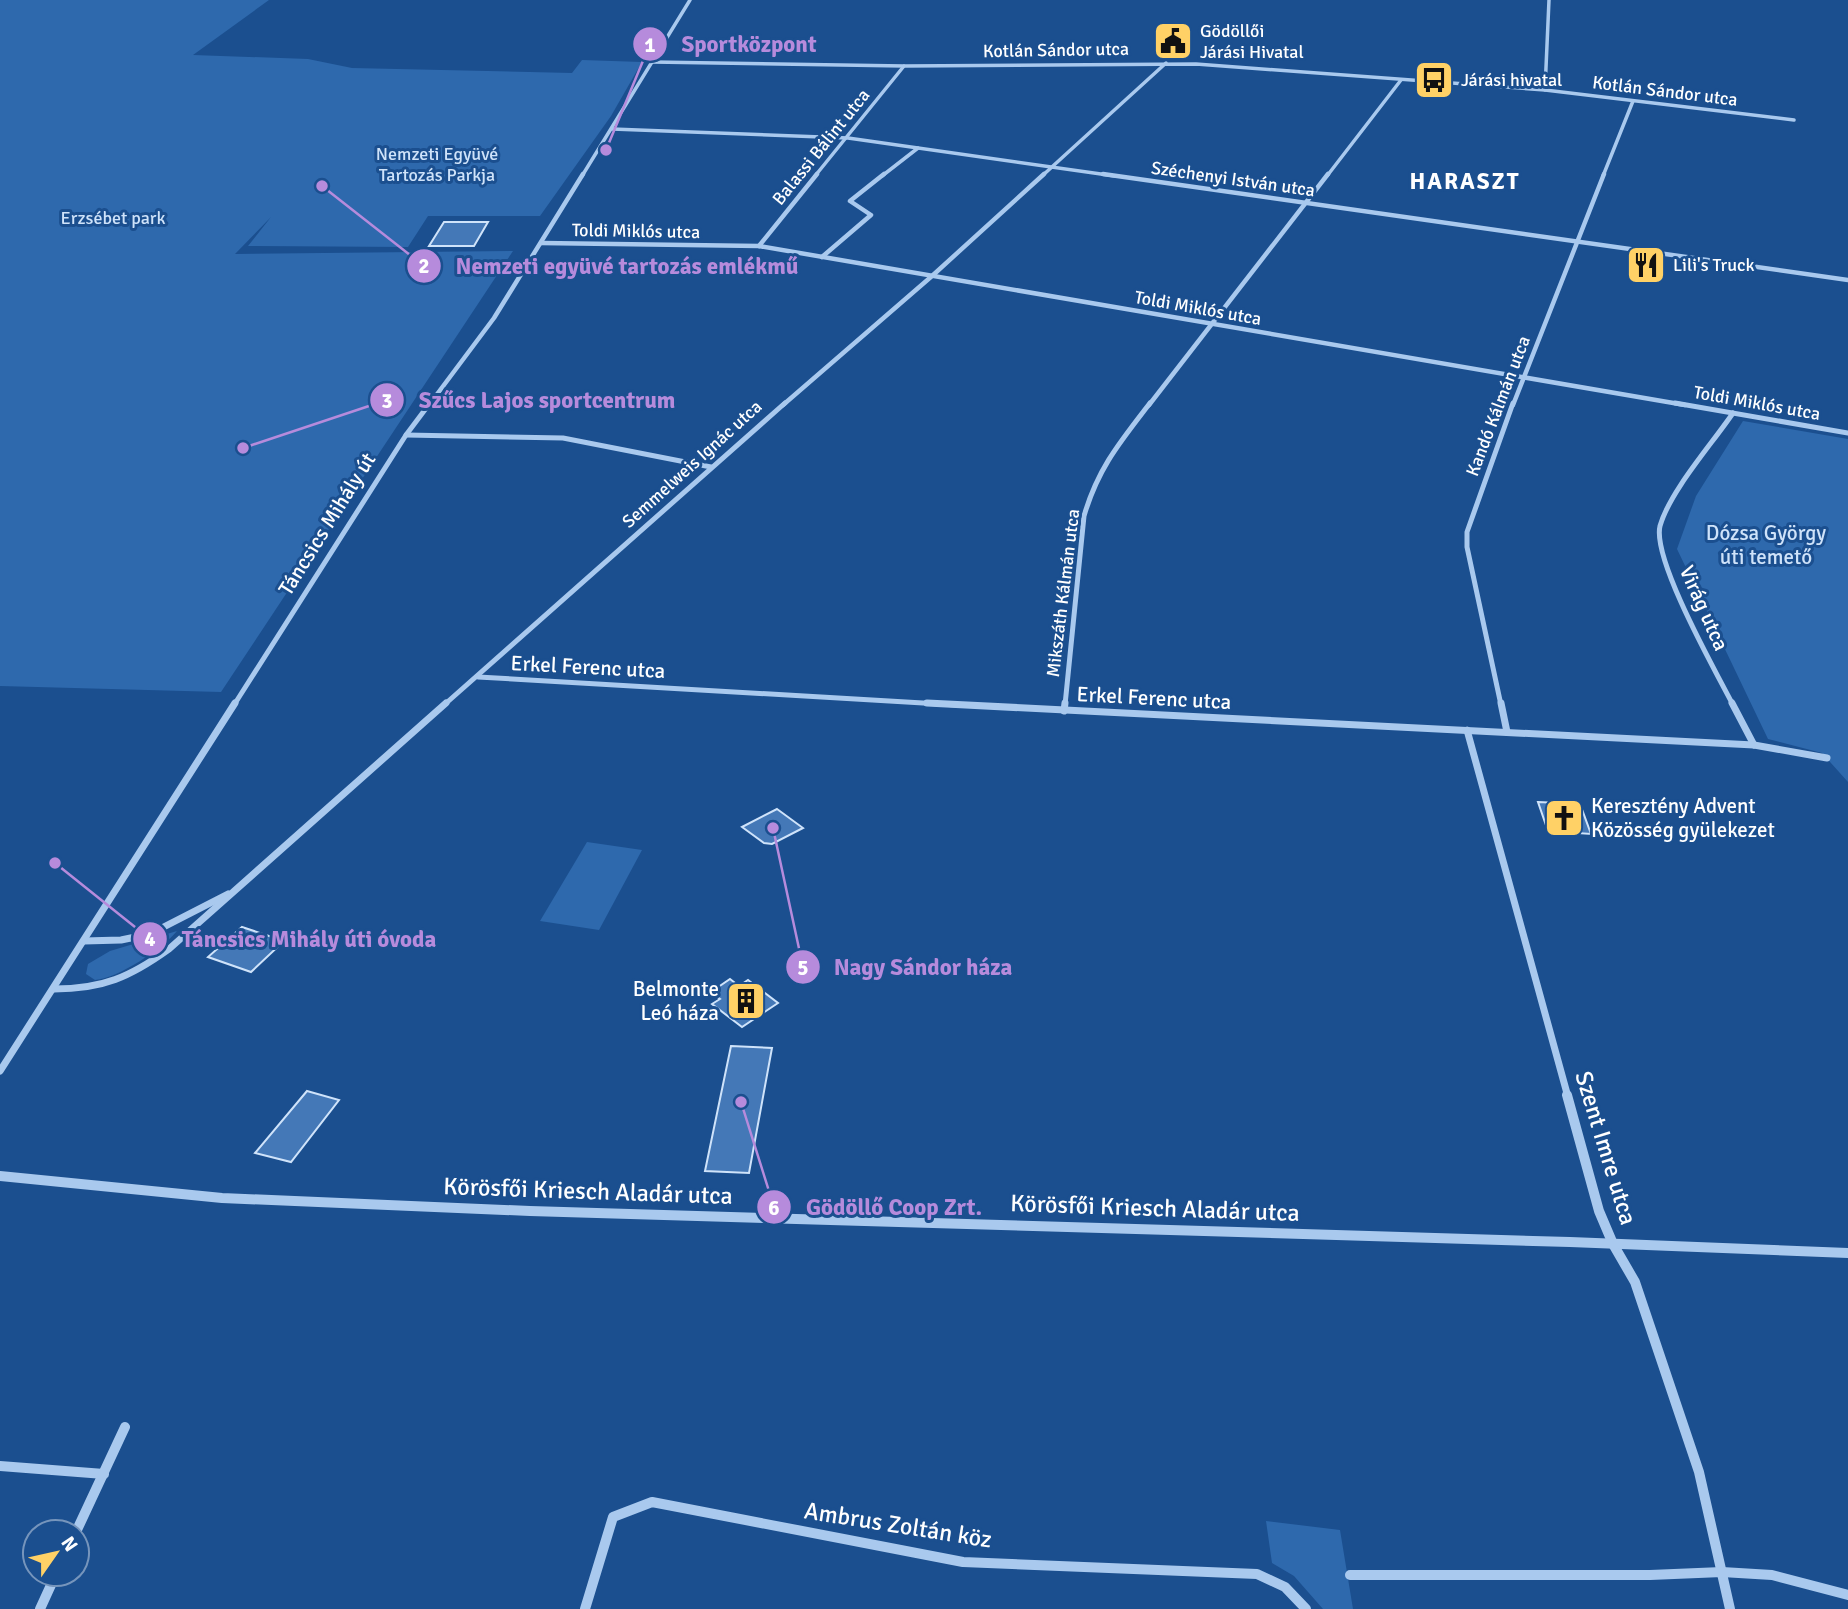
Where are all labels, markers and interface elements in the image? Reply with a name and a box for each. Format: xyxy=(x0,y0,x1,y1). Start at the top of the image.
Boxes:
public building icon: Gödöllői Járási Hivatal xyxy=(1152,20,1194,62)
place label: Gödöllői Járási Hivatal xyxy=(1200,20,1304,63)
callout: Sportközpont xyxy=(633,22,831,66)
text: Sportközpont xyxy=(681,30,817,59)
text: 1 xyxy=(644,32,656,58)
street label: Kotlán Sándor utca xyxy=(983,38,1129,62)
bus stop icon: Járási hivatal xyxy=(1413,59,1455,101)
place label: Járási hivatal xyxy=(1461,69,1562,91)
street label: Kotlán Sándor utca xyxy=(1591,71,1739,111)
street label: Balassi Bálint utca xyxy=(767,85,875,209)
park label: Nemzeti Együvé Tartozás Parkja xyxy=(376,143,498,186)
street label: Széchenyi István utca xyxy=(1150,157,1316,201)
district label: HARASZT xyxy=(1409,167,1521,196)
park label: Erzsébet park xyxy=(61,207,165,229)
street label: Toldi Miklós utca xyxy=(572,219,700,243)
callout: Nemzeti együvé tartozás emlékmű xyxy=(407,244,813,288)
restaurant icon: Lili's Truck xyxy=(1625,244,1667,286)
text: Nemzeti együvé tartozás emlékmű xyxy=(456,252,798,281)
text: 2 xyxy=(418,253,430,279)
place label: Lili's Truck xyxy=(1673,254,1754,276)
street label: Toldi Miklós utca xyxy=(1133,286,1263,330)
street label: Kandó Kálmán utca xyxy=(1461,333,1535,479)
callout: Szűcs Lajos sportcentrum xyxy=(370,378,689,422)
street label: Toldi Miklós utca xyxy=(1692,381,1822,425)
text: Szűcs Lajos sportcentrum xyxy=(419,386,675,415)
text: 3 xyxy=(381,388,393,414)
street label: Semmelweis Ignác utca xyxy=(618,396,766,532)
street label: Táncsics Mihály út xyxy=(273,448,381,600)
street label: Mikszáth Kálmán utca xyxy=(1042,508,1084,678)
park label: Dózsa György úti temető xyxy=(1706,520,1826,570)
street label: Virág utca xyxy=(1674,561,1734,655)
street label: Erkel Ferenc utca xyxy=(510,650,666,684)
street label: Erkel Ferenc utca xyxy=(1076,681,1232,715)
place label: Keresztény Advent Közösség gyülekezet xyxy=(1591,793,1775,843)
church icon: Keresztény Advent Közösség gyülekezet xyxy=(1543,797,1585,839)
callout: Táncsics Mihály úti óvoda xyxy=(133,917,450,961)
text: Táncsics Mihály úti óvoda xyxy=(182,925,436,954)
text: 4 xyxy=(144,926,156,952)
callout: Nagy Sándor háza xyxy=(785,945,1027,989)
text: Nagy Sándor háza xyxy=(834,953,1013,982)
text: 5 xyxy=(797,955,809,981)
place label: Belmonte Leó háza xyxy=(633,976,719,1026)
building icon: Belmonte Leó háza xyxy=(725,980,767,1022)
street label: Szent Imre utca xyxy=(1568,1068,1644,1228)
street label: Körösfői Kriesch Aladár utca xyxy=(443,1171,733,1211)
callout: Gödöllő Coop Zrt. xyxy=(757,1185,996,1229)
street label: Körösfői Kriesch Aladár utca xyxy=(1010,1188,1300,1228)
text: Gödöllő Coop Zrt. xyxy=(806,1193,982,1222)
text: 6 xyxy=(768,1195,780,1221)
street label: Ambrus Zoltán köz xyxy=(802,1495,994,1555)
north arrow xyxy=(21,1518,91,1588)
text: N xyxy=(56,1532,83,1556)

